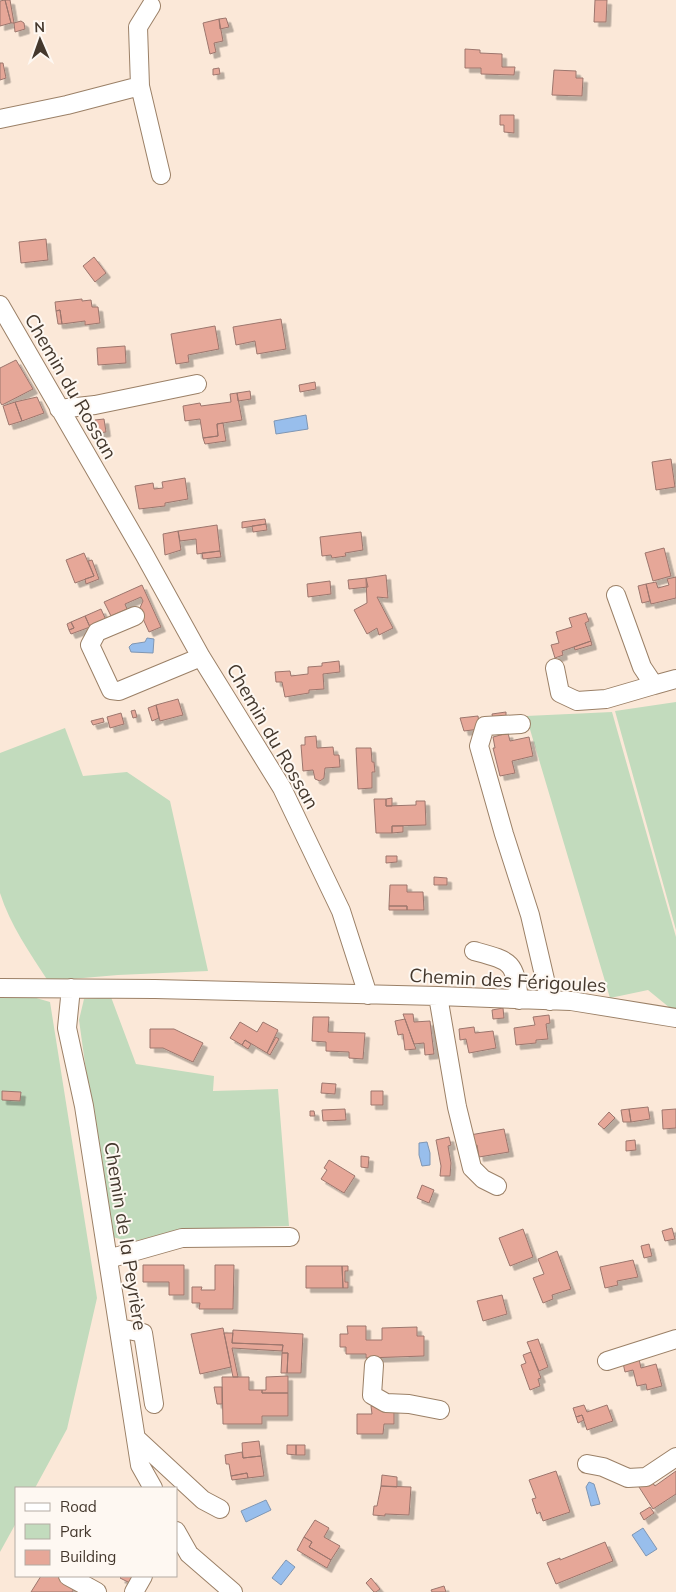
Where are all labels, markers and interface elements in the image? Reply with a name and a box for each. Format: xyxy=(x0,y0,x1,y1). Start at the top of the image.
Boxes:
north arrow xyxy=(15,15,65,65)
text: N xyxy=(34,18,45,36)
street label: Chemin du Rossan xyxy=(20,309,122,463)
street label: Chemin du Rossan xyxy=(222,659,324,813)
street label: Chemin des Férigoules xyxy=(409,963,607,997)
street label: Chemin de la Peyrière xyxy=(99,1140,153,1332)
legend xyxy=(15,1487,178,1577)
text: Road xyxy=(60,1497,97,1516)
text: Park xyxy=(60,1522,92,1541)
text: Building xyxy=(60,1547,116,1566)

